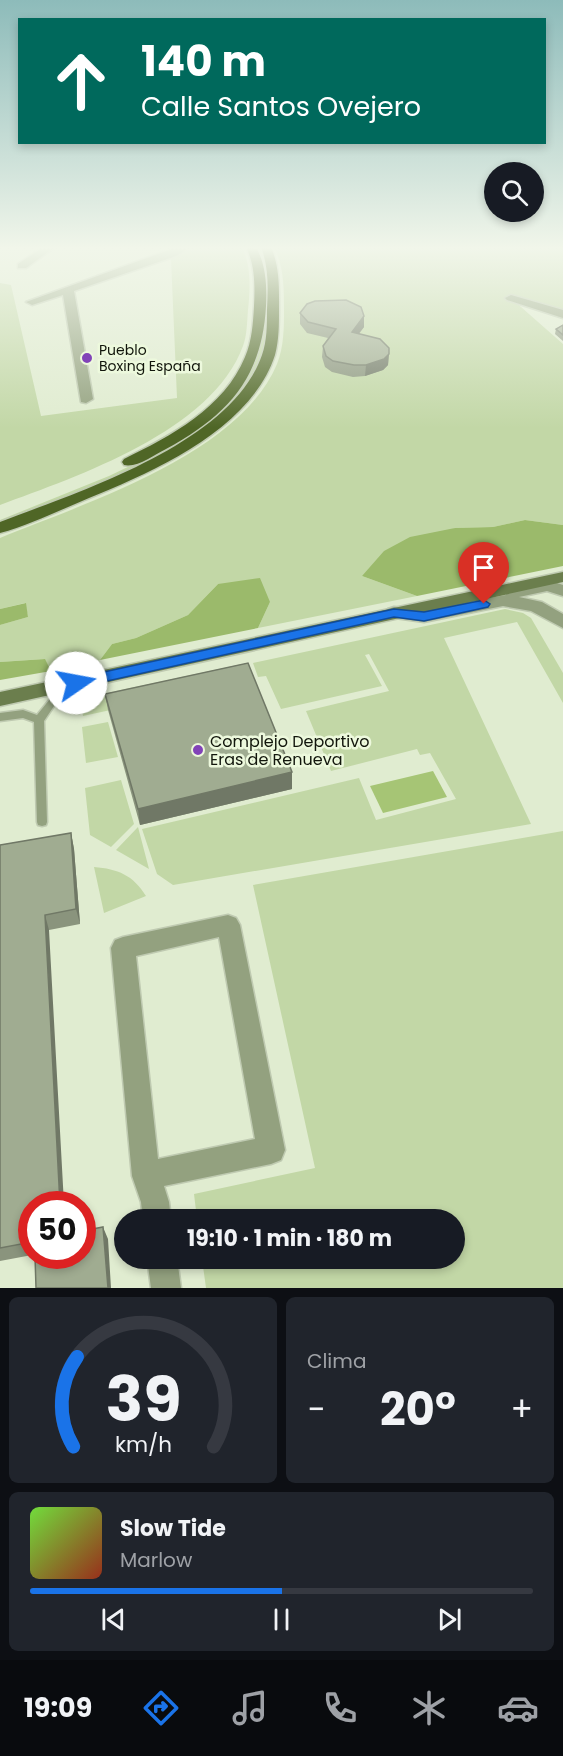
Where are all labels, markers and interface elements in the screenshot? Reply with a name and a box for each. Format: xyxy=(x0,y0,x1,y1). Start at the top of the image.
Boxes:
text: 140 m xyxy=(141,32,266,91)
icon: ahead xyxy=(42,42,120,120)
text: Calle Santos Ovejero xyxy=(141,88,421,125)
map controls xyxy=(484,162,544,222)
button: search xyxy=(484,162,544,222)
place label: Pueblo Boxing España xyxy=(99,340,201,376)
marker: Pueblo Boxing España xyxy=(80,351,94,365)
pin xyxy=(458,542,509,604)
icon: arrive xyxy=(467,551,500,584)
position arrow xyxy=(44,651,108,715)
place label: Complejo Deportivo Eras de Renueva xyxy=(210,730,369,771)
marker: Complejo Deportivo Eras de Renueva xyxy=(191,743,205,757)
speed limit sign: 50 xyxy=(18,1191,96,1269)
text: 19:10 · 1 min · 180 m xyxy=(187,1223,392,1254)
text: Clima xyxy=(307,1347,366,1375)
text: 39 xyxy=(105,1355,181,1443)
text: 20° xyxy=(380,1378,456,1441)
text: − xyxy=(307,1386,325,1433)
text: + xyxy=(510,1386,533,1433)
text: km/h xyxy=(114,1429,172,1460)
text: Slow Tide xyxy=(120,1513,226,1544)
text: Marlow xyxy=(120,1546,192,1574)
icon: previous xyxy=(97,1603,130,1636)
icon: pause xyxy=(265,1603,298,1636)
icon: next xyxy=(433,1603,466,1636)
icon: directions xyxy=(140,1687,182,1729)
icon: music xyxy=(229,1687,271,1729)
icon: phone xyxy=(319,1687,361,1729)
icon: climate xyxy=(408,1687,450,1729)
icon: car xyxy=(497,1687,539,1729)
text: 19:09 xyxy=(24,1689,92,1726)

